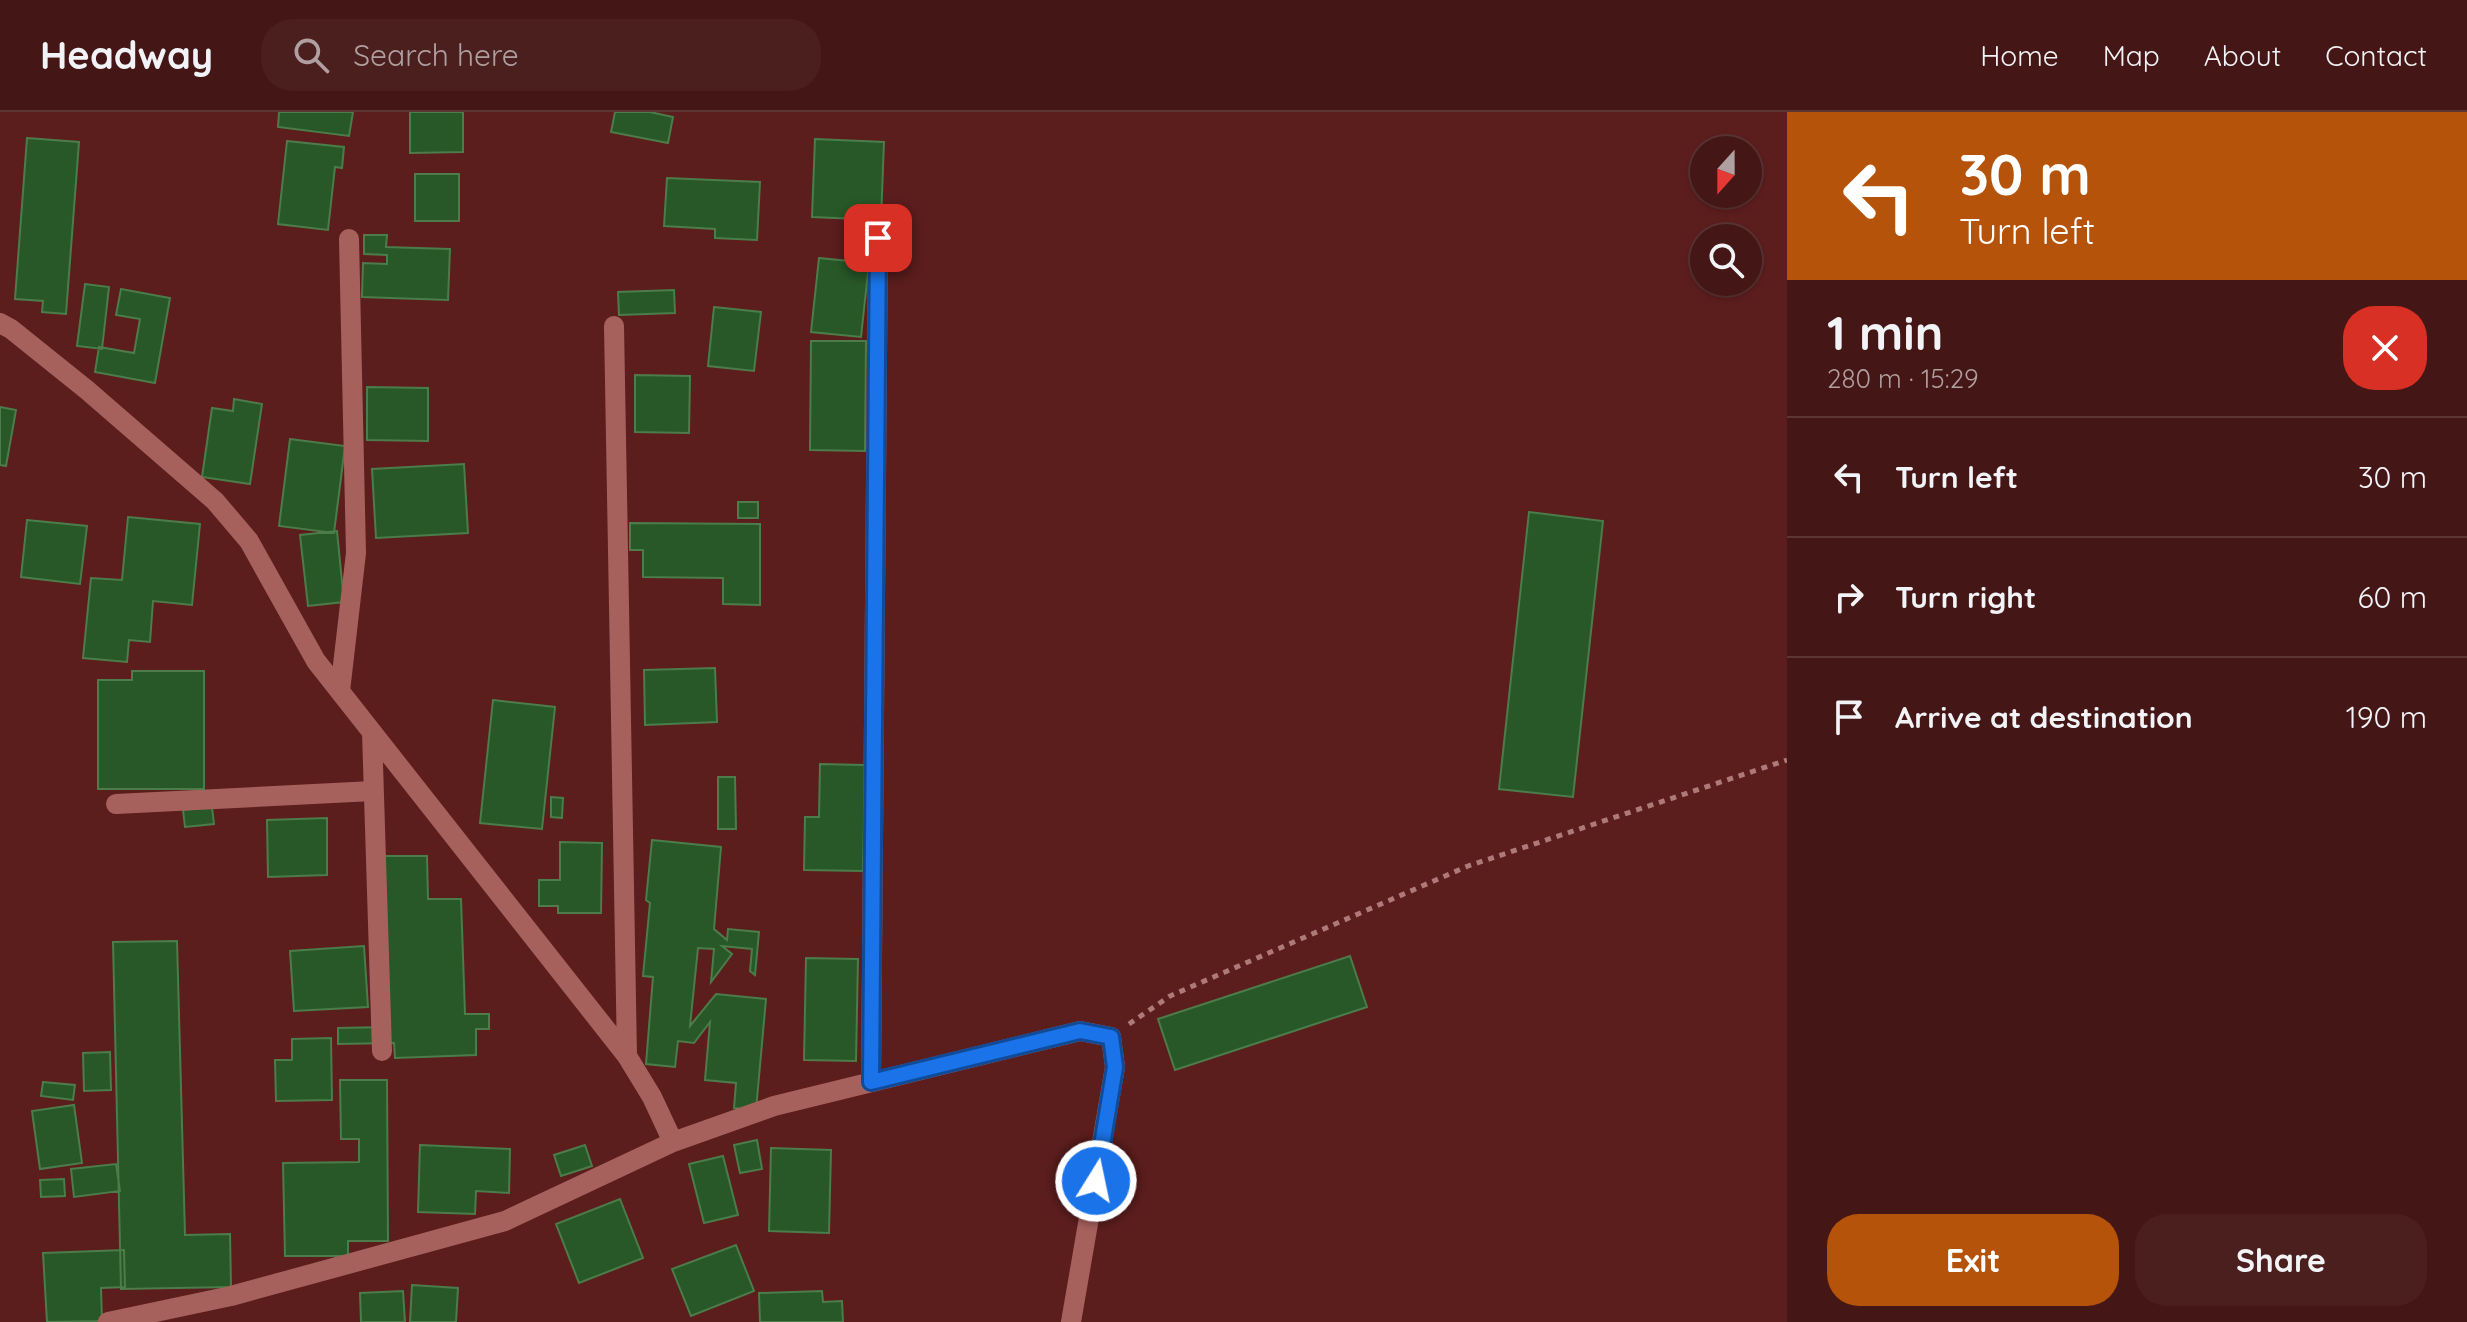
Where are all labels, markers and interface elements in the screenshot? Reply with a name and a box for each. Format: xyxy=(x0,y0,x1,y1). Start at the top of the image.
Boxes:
search box xyxy=(261,19,821,91)
text: Headway xyxy=(40,31,213,79)
icon: search xyxy=(289,33,333,77)
text: Search here xyxy=(353,36,519,74)
text: Home xyxy=(1980,38,2059,73)
text: Map xyxy=(2103,38,2160,73)
text: About xyxy=(2204,38,2281,73)
text: Contact xyxy=(2325,38,2427,73)
north arrow xyxy=(1690,136,1762,208)
map controls xyxy=(1690,136,1762,296)
text: 30 m xyxy=(1959,139,2091,209)
icon: left xyxy=(1827,144,1931,248)
pin xyxy=(844,204,912,272)
text: Turn left xyxy=(1959,208,2095,253)
icon: arrive xyxy=(856,216,900,260)
button: search xyxy=(1690,224,1762,296)
text: 1 min xyxy=(1827,302,1943,362)
button: close xyxy=(2343,306,2427,390)
text: 280 m · 15:29 xyxy=(1827,362,1979,395)
icon: left xyxy=(1827,455,1871,499)
text: Turn left xyxy=(1895,458,2018,496)
text: 30 m xyxy=(2358,458,2427,496)
icon: right xyxy=(1827,575,1871,619)
text: Turn right xyxy=(1895,578,2036,616)
text: 60 m xyxy=(2357,578,2427,616)
icon: arrive xyxy=(1827,695,1871,739)
text: Arrive at destination xyxy=(1895,698,2193,736)
text: 190 m xyxy=(2346,698,2427,736)
position arrow xyxy=(1054,1139,1138,1223)
button: Exit xyxy=(1827,1214,2119,1306)
button: Share xyxy=(2135,1214,2427,1306)

